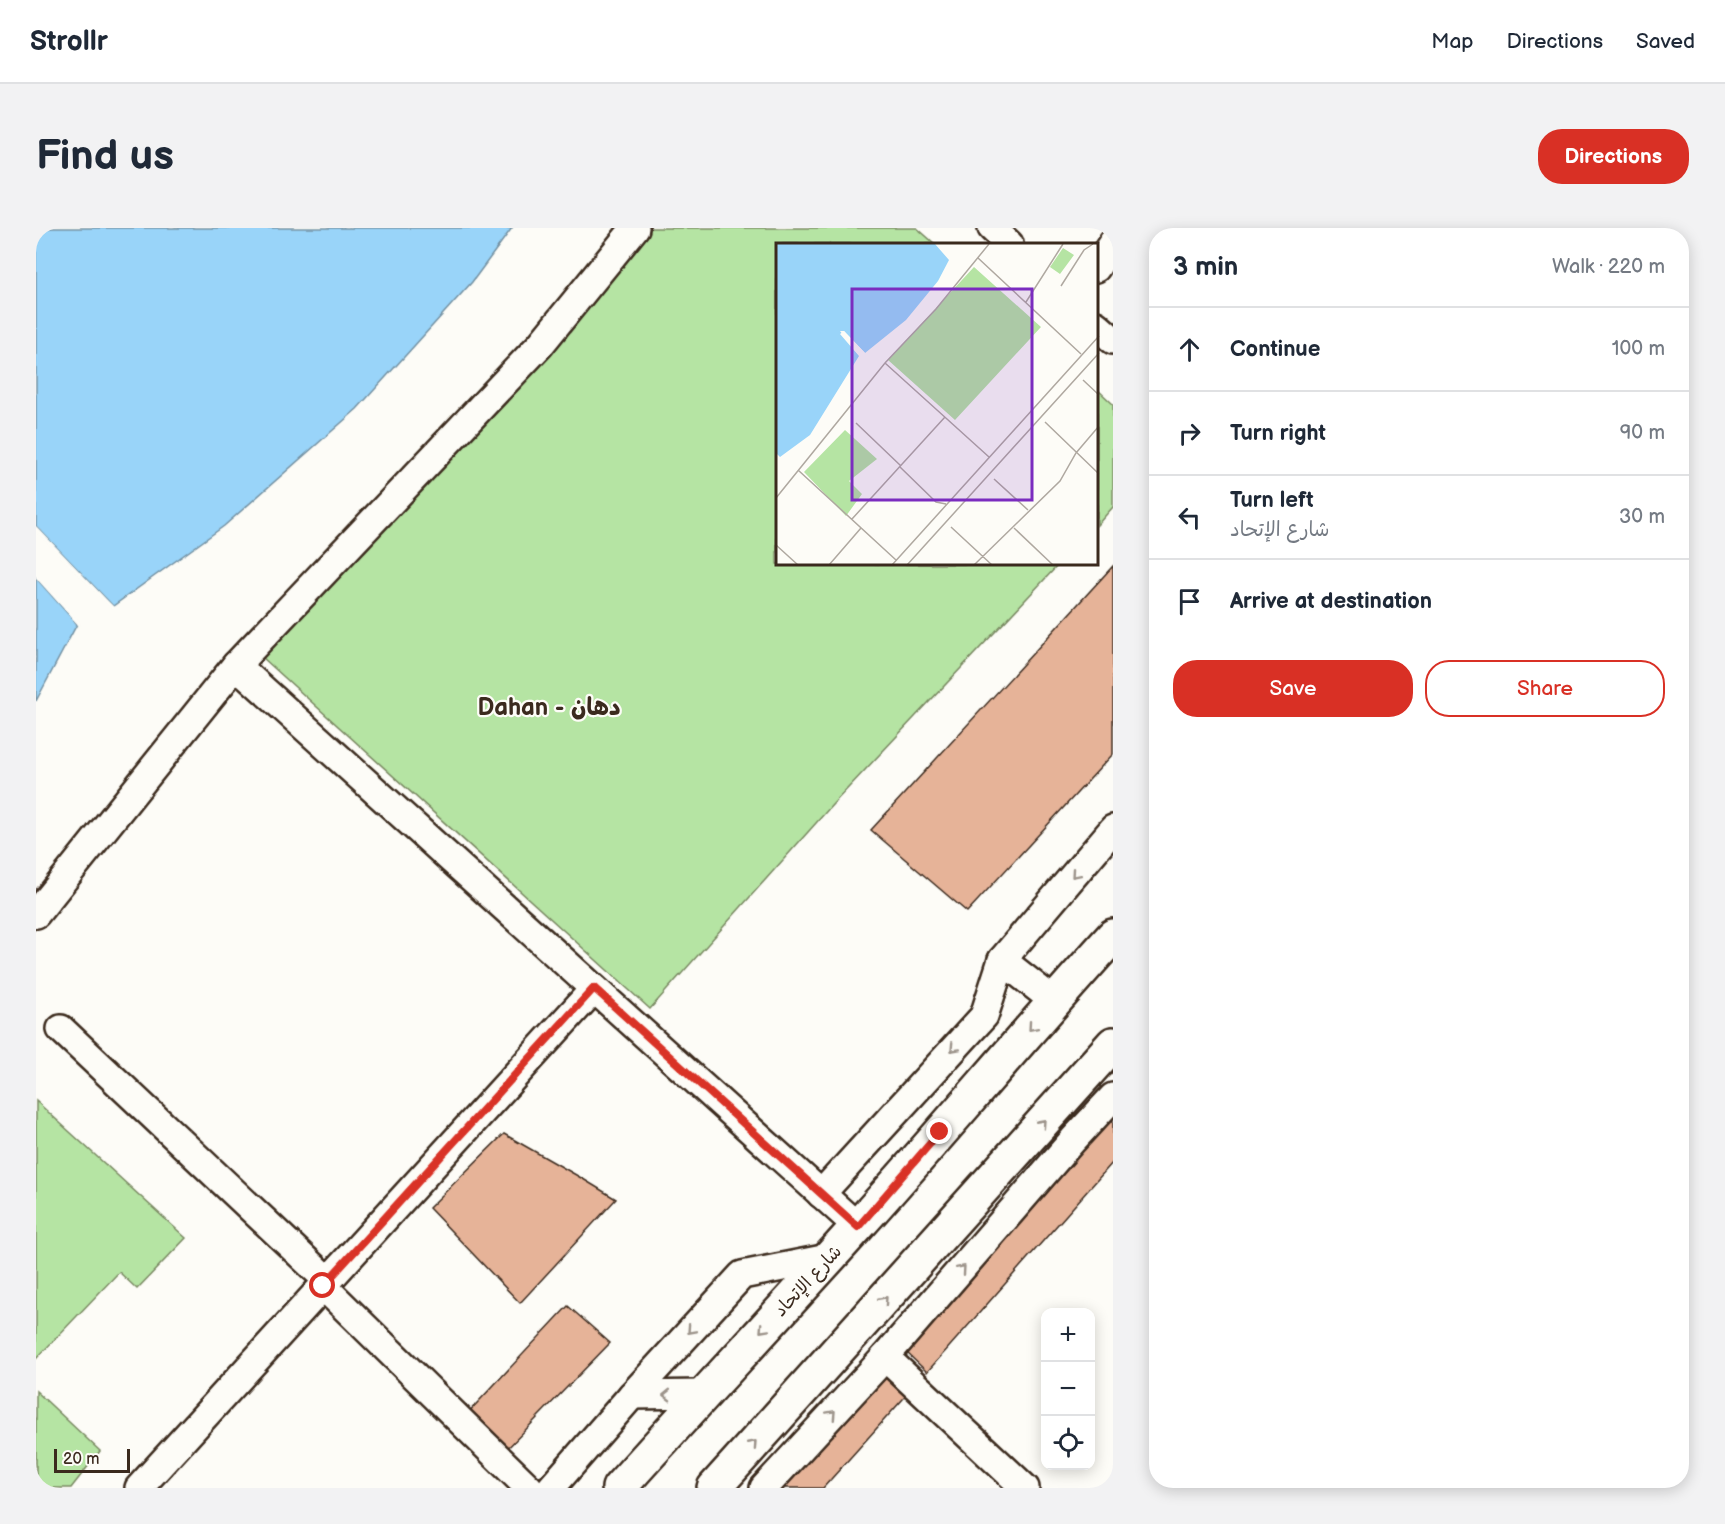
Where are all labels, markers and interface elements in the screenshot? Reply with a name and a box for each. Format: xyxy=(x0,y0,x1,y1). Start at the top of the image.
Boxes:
text: Strollr xyxy=(30,25,108,58)
text: Map xyxy=(1431,29,1474,54)
text: Directions xyxy=(1507,29,1603,54)
text: Saved xyxy=(1636,29,1695,54)
button: Directions xyxy=(1538,129,1689,184)
text: Find us xyxy=(36,131,174,182)
inset map xyxy=(776,243,1098,566)
text: 3 min xyxy=(1173,252,1238,283)
text: Walk · 220 m xyxy=(1552,255,1665,279)
icon: ahead xyxy=(1173,333,1206,366)
text: Continue xyxy=(1230,336,1320,363)
text: 100 m xyxy=(1612,337,1665,361)
icon: right xyxy=(1173,417,1206,450)
text: Turn right xyxy=(1230,420,1326,447)
text: 90 m xyxy=(1620,421,1665,445)
text: Turn left xyxy=(1230,487,1314,514)
icon: left xyxy=(1173,501,1206,534)
text: 30 m xyxy=(1619,505,1665,529)
text: شارع الإتحاد xyxy=(1230,518,1329,542)
icon: arrive xyxy=(1173,585,1206,618)
text: Arrive at destination xyxy=(1230,588,1432,615)
button: Save xyxy=(1173,660,1413,717)
button: Share xyxy=(1425,660,1665,717)
district label: Dahan - دهان xyxy=(477,693,621,722)
one-way arrow xyxy=(1071,867,1082,878)
one-way arrow xyxy=(1028,1020,1039,1031)
one-way arrow xyxy=(950,1042,961,1052)
route end xyxy=(926,1118,952,1144)
one-way arrow xyxy=(1035,1119,1046,1130)
street label: شارع الإتحاد xyxy=(770,1241,847,1322)
one-way arrow xyxy=(955,1265,966,1276)
route start xyxy=(309,1272,335,1298)
one-way arrow xyxy=(877,1296,888,1306)
map controls xyxy=(1041,1308,1095,1470)
button: + xyxy=(1041,1308,1095,1362)
one-way arrow xyxy=(687,1323,698,1334)
one-way arrow xyxy=(759,1323,770,1333)
button: − xyxy=(1041,1362,1095,1416)
one-way arrow xyxy=(663,1388,672,1401)
one-way arrow xyxy=(825,1411,836,1421)
button: locate xyxy=(1041,1416,1095,1470)
one-way arrow xyxy=(746,1441,757,1451)
scale bar xyxy=(54,1446,130,1474)
text: 20 m xyxy=(63,1450,99,1469)

